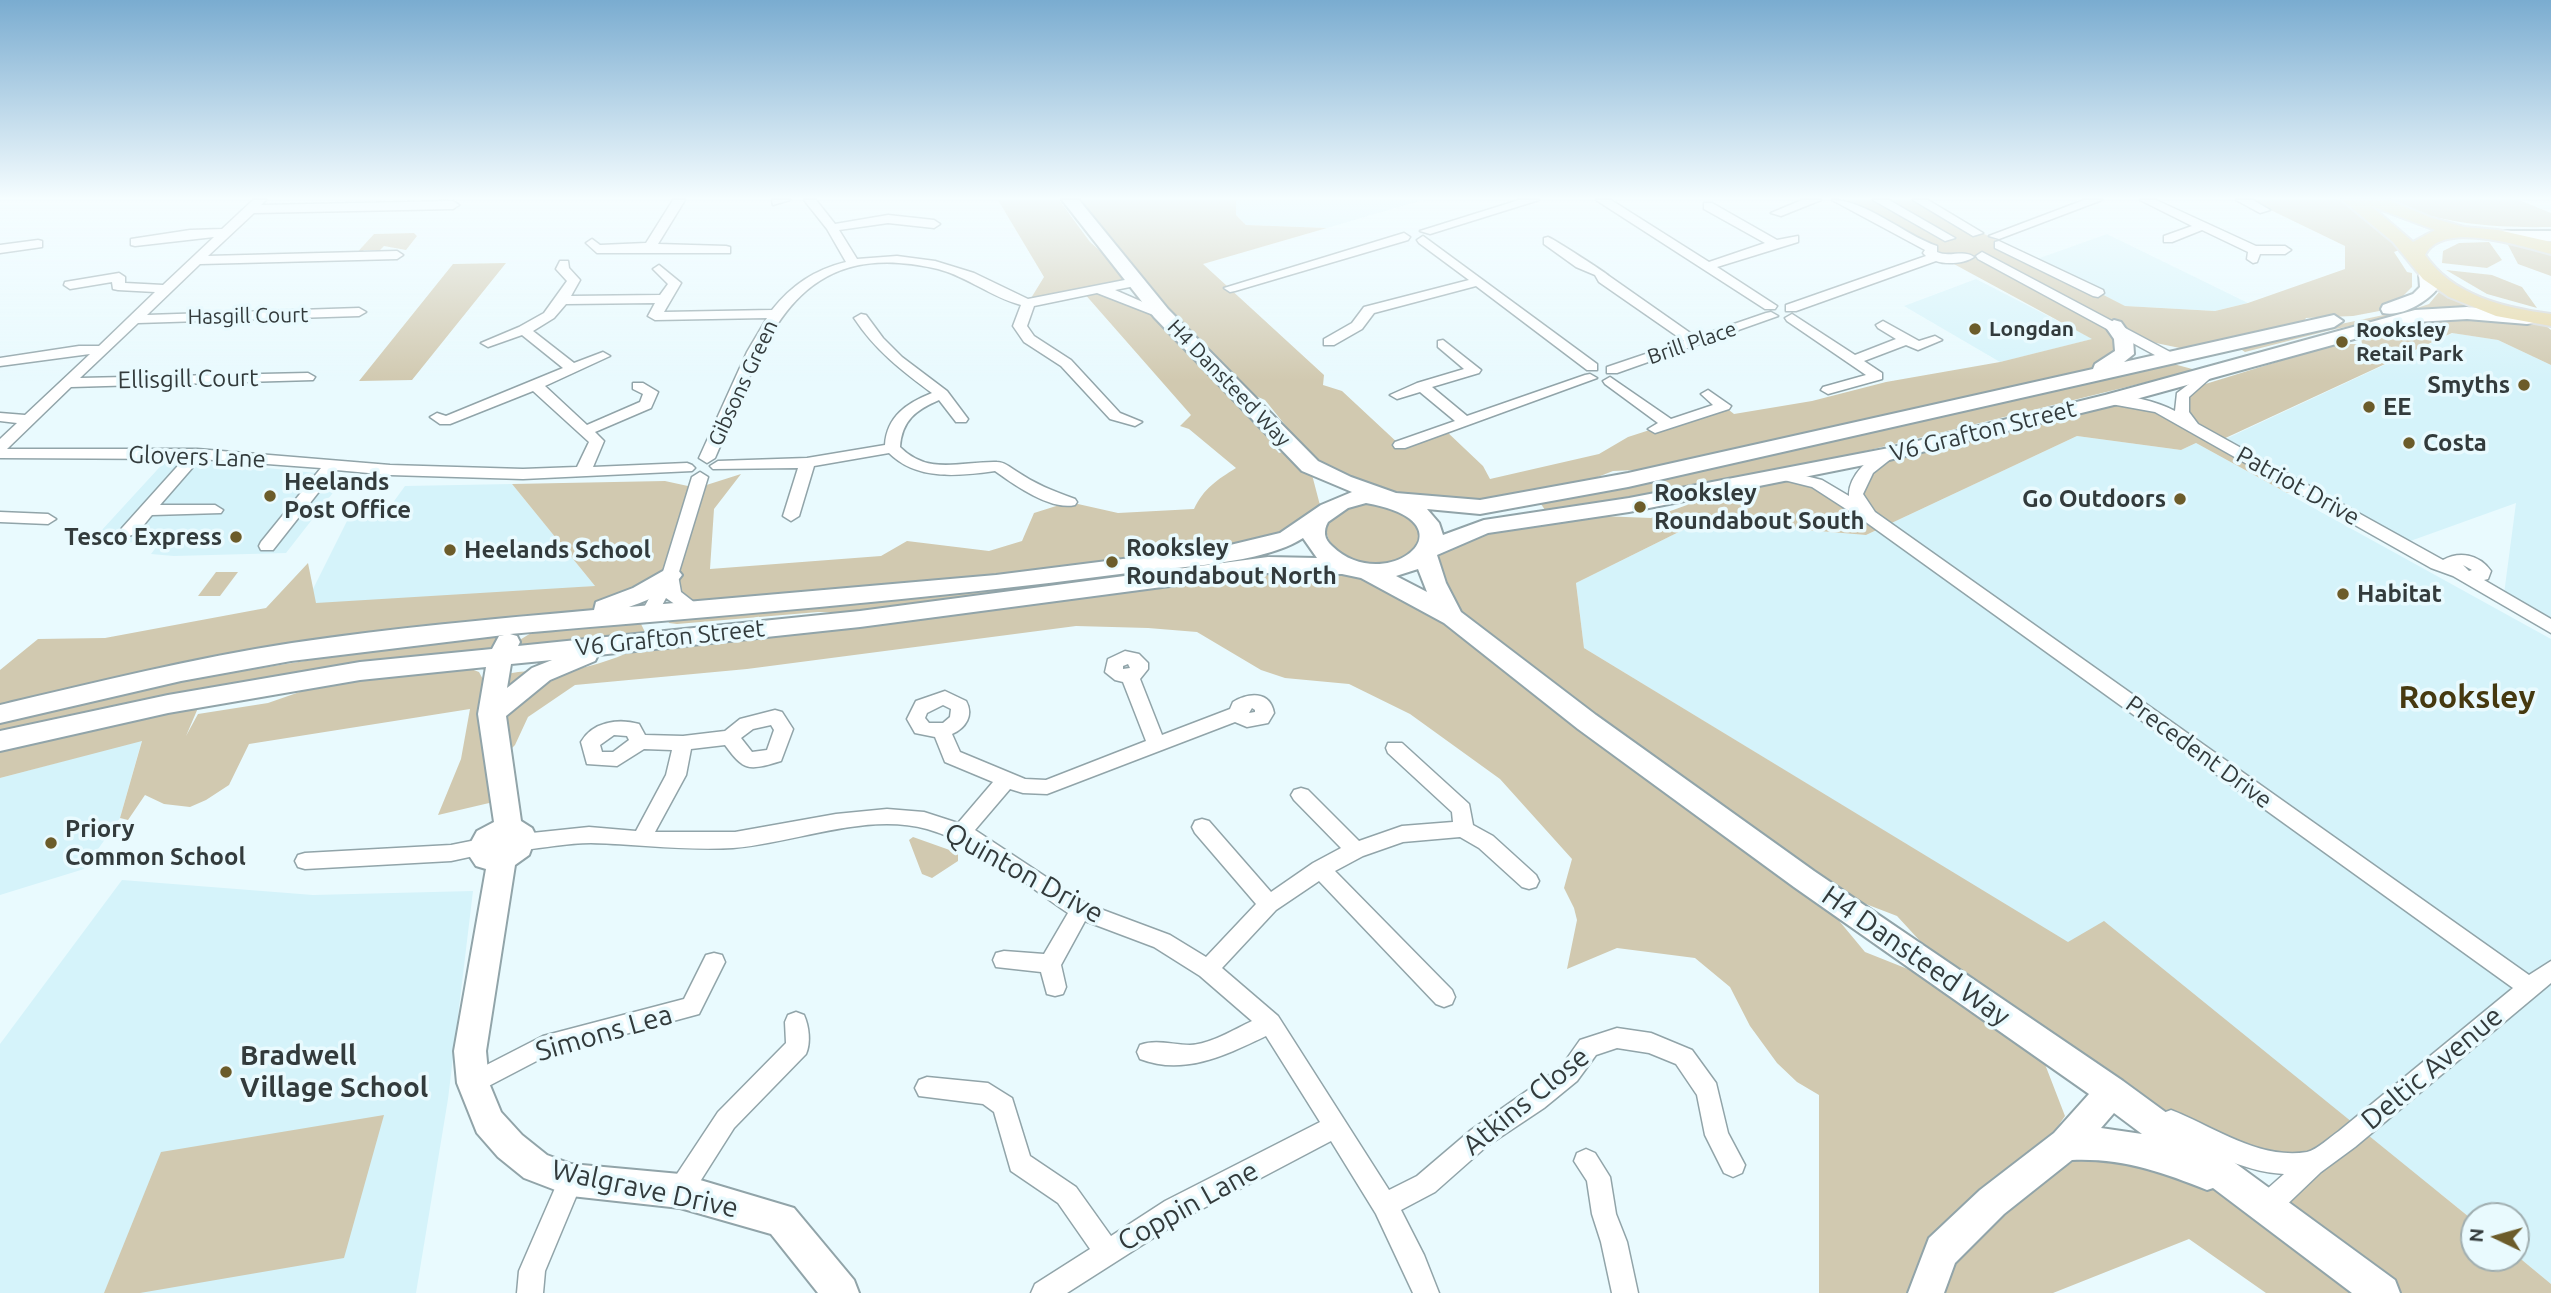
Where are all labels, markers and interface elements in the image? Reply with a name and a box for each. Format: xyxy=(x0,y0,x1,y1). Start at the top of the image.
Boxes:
street label: Hasgill Court xyxy=(187,302,309,330)
street label: H4 Dansteed Way xyxy=(1162,314,1296,452)
street label: Gibsons Green xyxy=(703,316,783,450)
street label: Brill Place xyxy=(1644,316,1740,370)
place label: Longdan xyxy=(1989,316,2074,342)
place label: Rooksley Retail Park xyxy=(2356,317,2464,367)
marker: Longdan xyxy=(1967,321,1983,337)
marker: Rooksley Retail Park xyxy=(2334,334,2350,350)
street label: Ellisgill Court xyxy=(117,363,259,395)
place label: Smyths xyxy=(2427,371,2510,399)
marker: Smyths xyxy=(2516,377,2532,393)
place label: EE xyxy=(2383,393,2412,421)
street label: V6 Grafton Street xyxy=(1887,394,2079,468)
marker: EE xyxy=(2361,399,2377,415)
place label: Costa xyxy=(2423,429,2487,457)
marker: Costa xyxy=(2401,435,2417,451)
street label: Glovers Lane xyxy=(128,440,266,474)
street label: Patriot Drive xyxy=(2231,440,2365,532)
place label: Heelands Post Office xyxy=(284,468,411,524)
place label: Rooksley Roundabout South xyxy=(1654,479,1865,535)
place label: Go Outdoors xyxy=(2022,485,2166,513)
marker: Heelands Post Office xyxy=(262,488,278,504)
marker: Go Outdoors xyxy=(2172,491,2188,507)
marker: Rooksley Roundabout South xyxy=(1632,499,1648,515)
place label: Tesco Express xyxy=(64,523,222,551)
marker: Tesco Express xyxy=(228,529,244,545)
place label: Rooksley Roundabout North xyxy=(1126,534,1337,590)
place label: Heelands School xyxy=(464,536,651,564)
marker: Heelands School xyxy=(442,542,458,558)
marker: Rooksley Roundabout North xyxy=(1104,554,1120,570)
place label: Habitat xyxy=(2357,580,2442,608)
marker: Habitat xyxy=(2335,586,2351,602)
street label: V6 Grafton Street xyxy=(574,614,766,662)
district label: Rooksley xyxy=(2398,678,2536,716)
street label: Precedent Drive xyxy=(2120,689,2278,815)
place label: Priory Common School xyxy=(65,815,246,871)
street label: Quinton Drive xyxy=(939,816,1109,930)
marker: Priory Common School xyxy=(43,835,59,851)
street label: H4 Dansteed Way xyxy=(1815,879,2017,1033)
street label: Simons Lea xyxy=(532,997,676,1069)
street label: Deltic Avenue xyxy=(2355,999,2509,1137)
place label: Bradwell Village School xyxy=(240,1039,428,1105)
street label: Atkins Close xyxy=(1456,1040,1596,1162)
marker: Bradwell Village School xyxy=(218,1064,234,1080)
street label: Walgrave Drive xyxy=(549,1153,741,1225)
street label: Coppin Lane xyxy=(1112,1154,1264,1258)
north arrow xyxy=(2460,1202,2530,1272)
text: N xyxy=(2464,1227,2488,1243)

